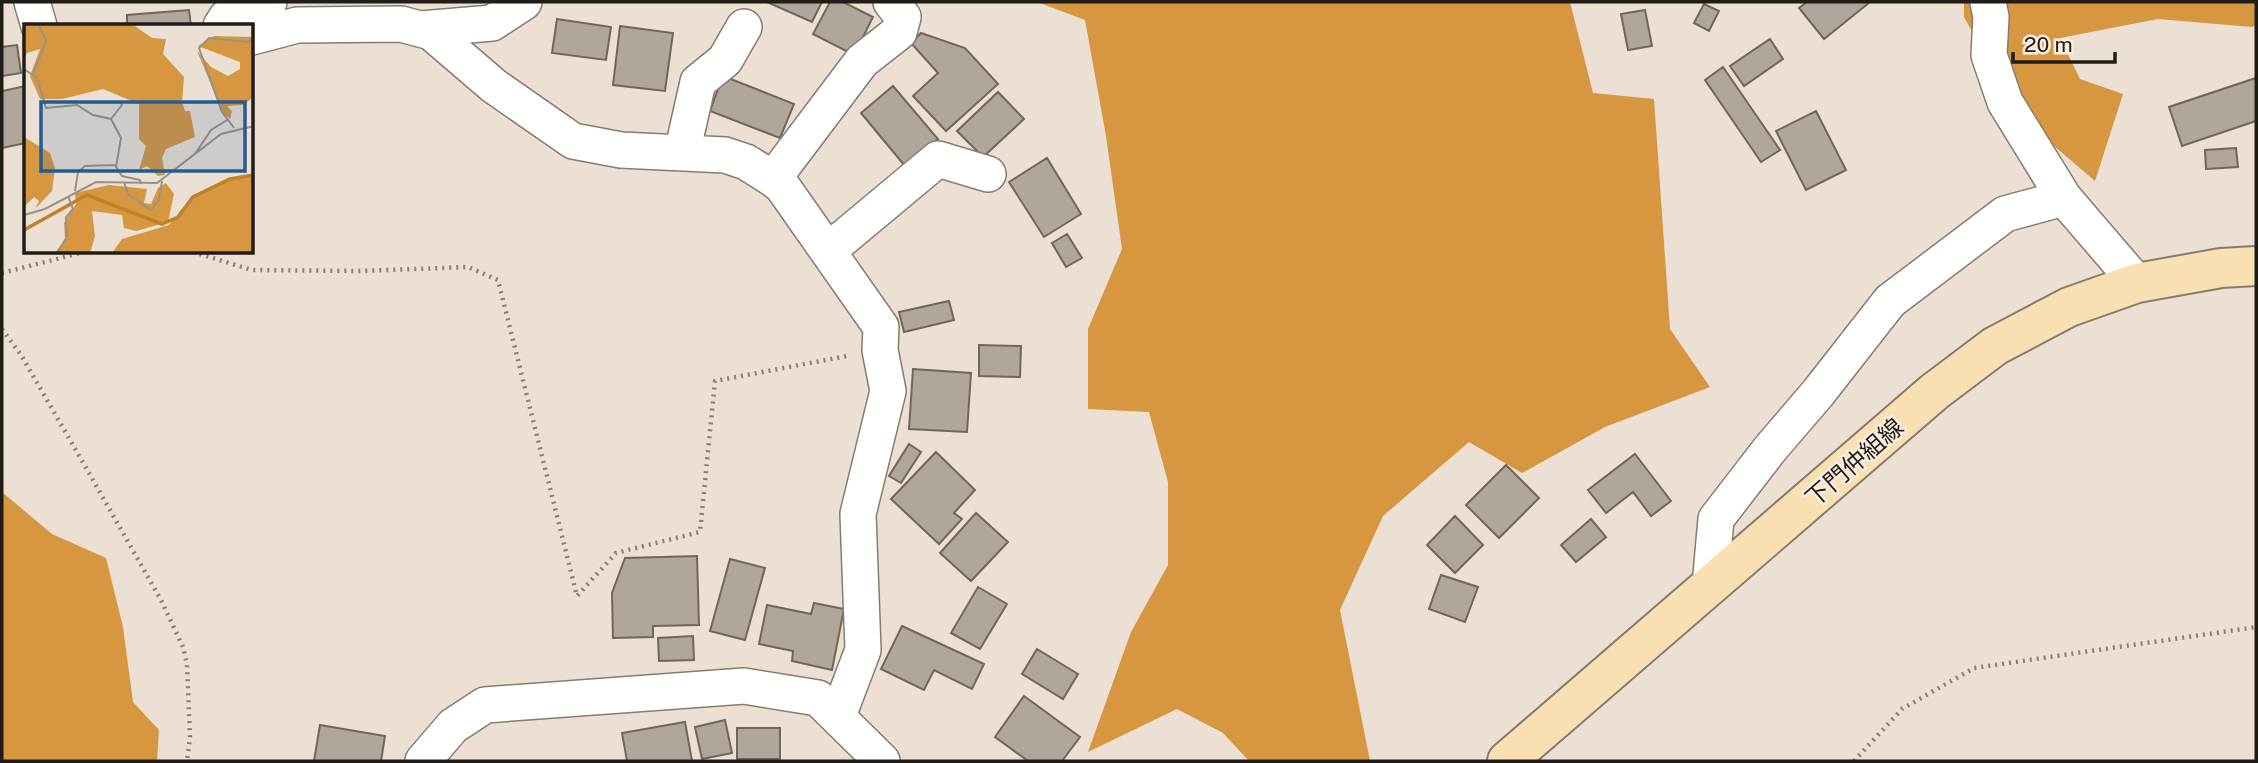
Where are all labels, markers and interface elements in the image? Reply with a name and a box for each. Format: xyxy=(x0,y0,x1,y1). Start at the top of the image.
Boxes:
scale bar xyxy=(2013,21,2114,65)
inset map xyxy=(24,24,254,254)
text: 20 m xyxy=(2024,32,2073,57)
street label: 下門仲組線 xyxy=(1800,412,1908,512)

